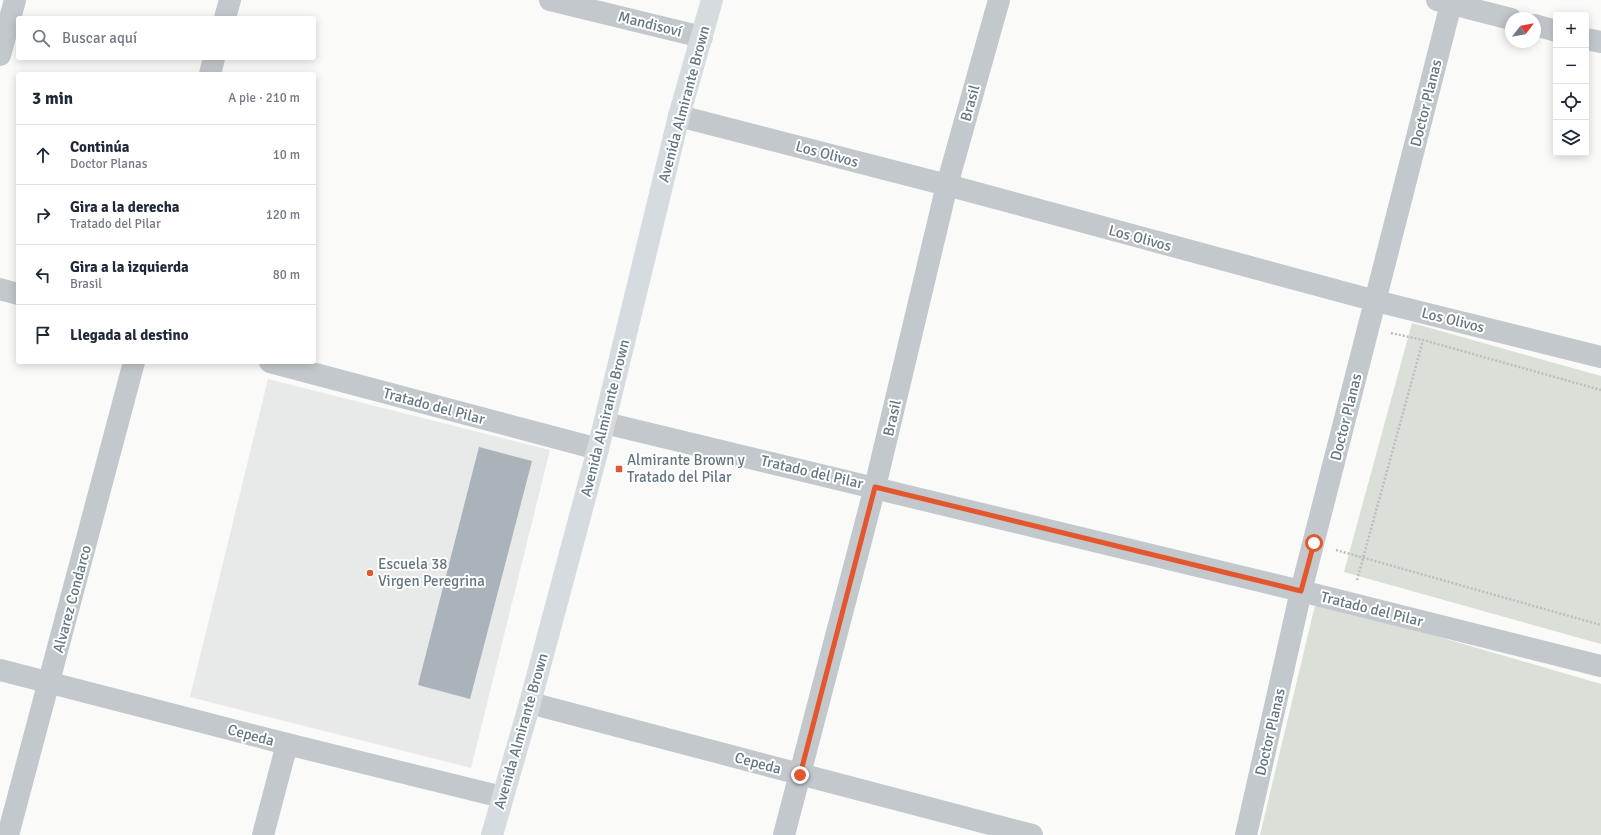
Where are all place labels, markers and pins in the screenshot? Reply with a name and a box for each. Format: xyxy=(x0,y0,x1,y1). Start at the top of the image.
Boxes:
place label: Almirante Brown y Tratado del Pilar xyxy=(627,451,745,486)
marker: Almirante Brown y Tratado del Pilar xyxy=(614,464,624,474)
place label: Escuela 38 Virgen Peregrina xyxy=(378,555,485,590)
marker: Escuela 38 Virgen Peregrina xyxy=(365,568,375,578)

